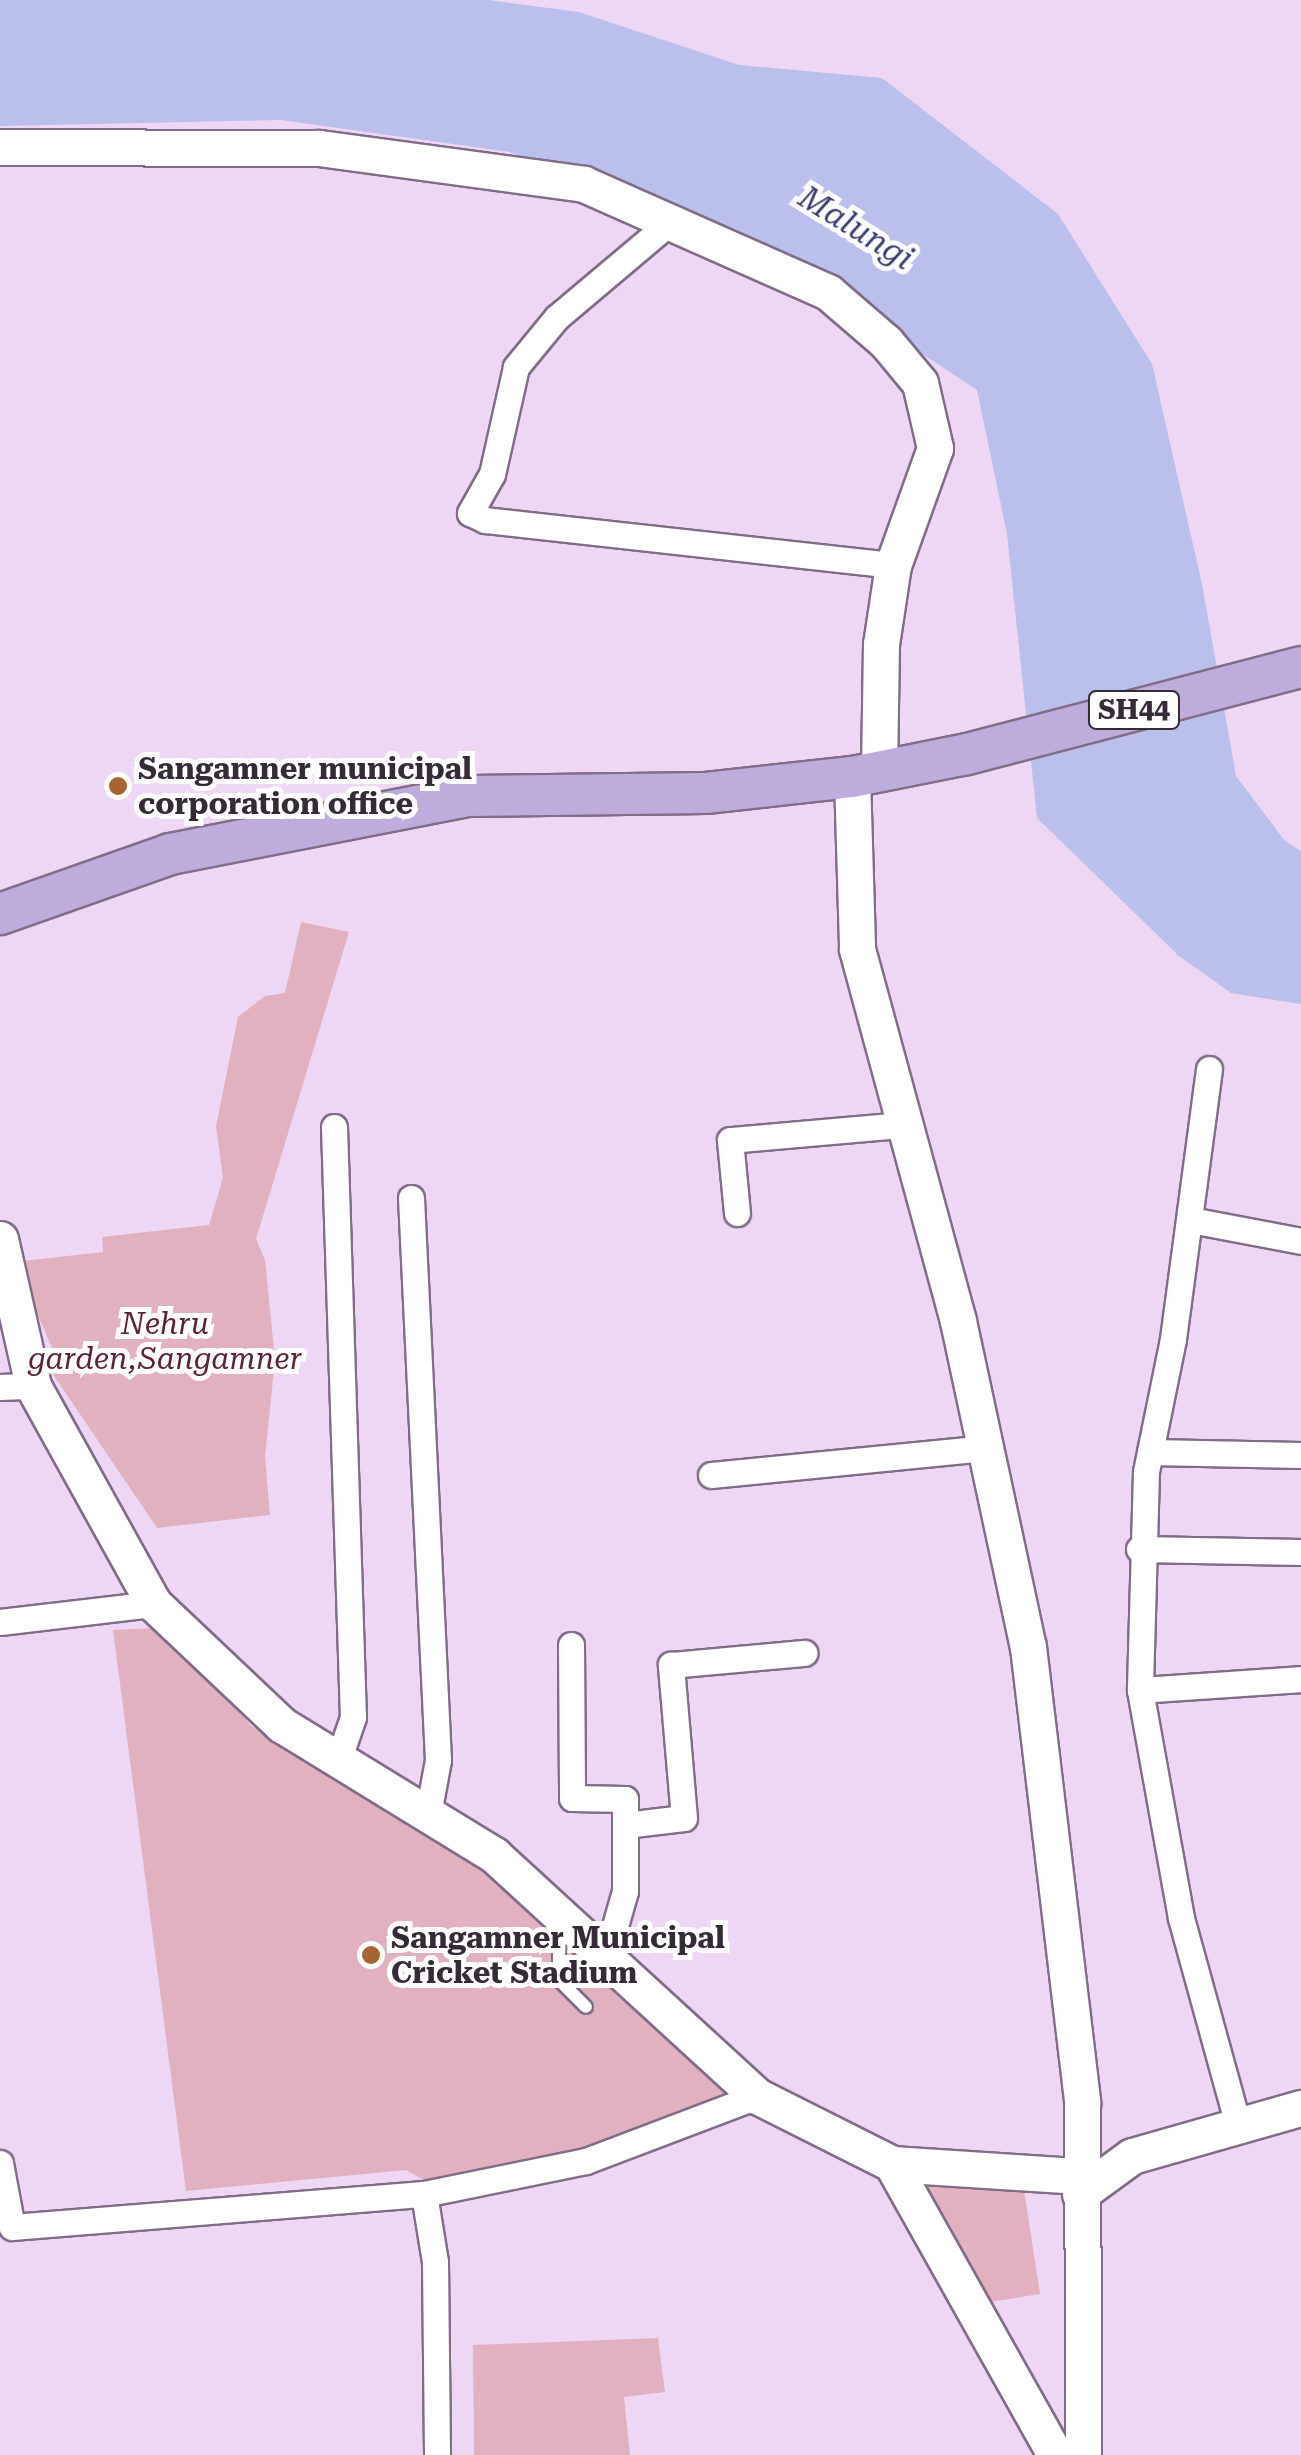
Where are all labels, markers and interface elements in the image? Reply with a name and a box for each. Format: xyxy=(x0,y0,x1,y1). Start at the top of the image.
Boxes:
water label: Malungi xyxy=(792,178,920,278)
road number: SH44 xyxy=(1086,687,1182,733)
place label: Sangamner municipal corporation office xyxy=(138,751,472,822)
marker: Sangamner municipal corporation office xyxy=(107,775,129,797)
park label: Nehru garden,Sangamner xyxy=(28,1306,302,1376)
place label: Sangamner Municipal Cricket Stadium xyxy=(391,1920,725,1990)
marker: Sangamner Municipal Cricket Stadium xyxy=(360,1944,382,1966)

